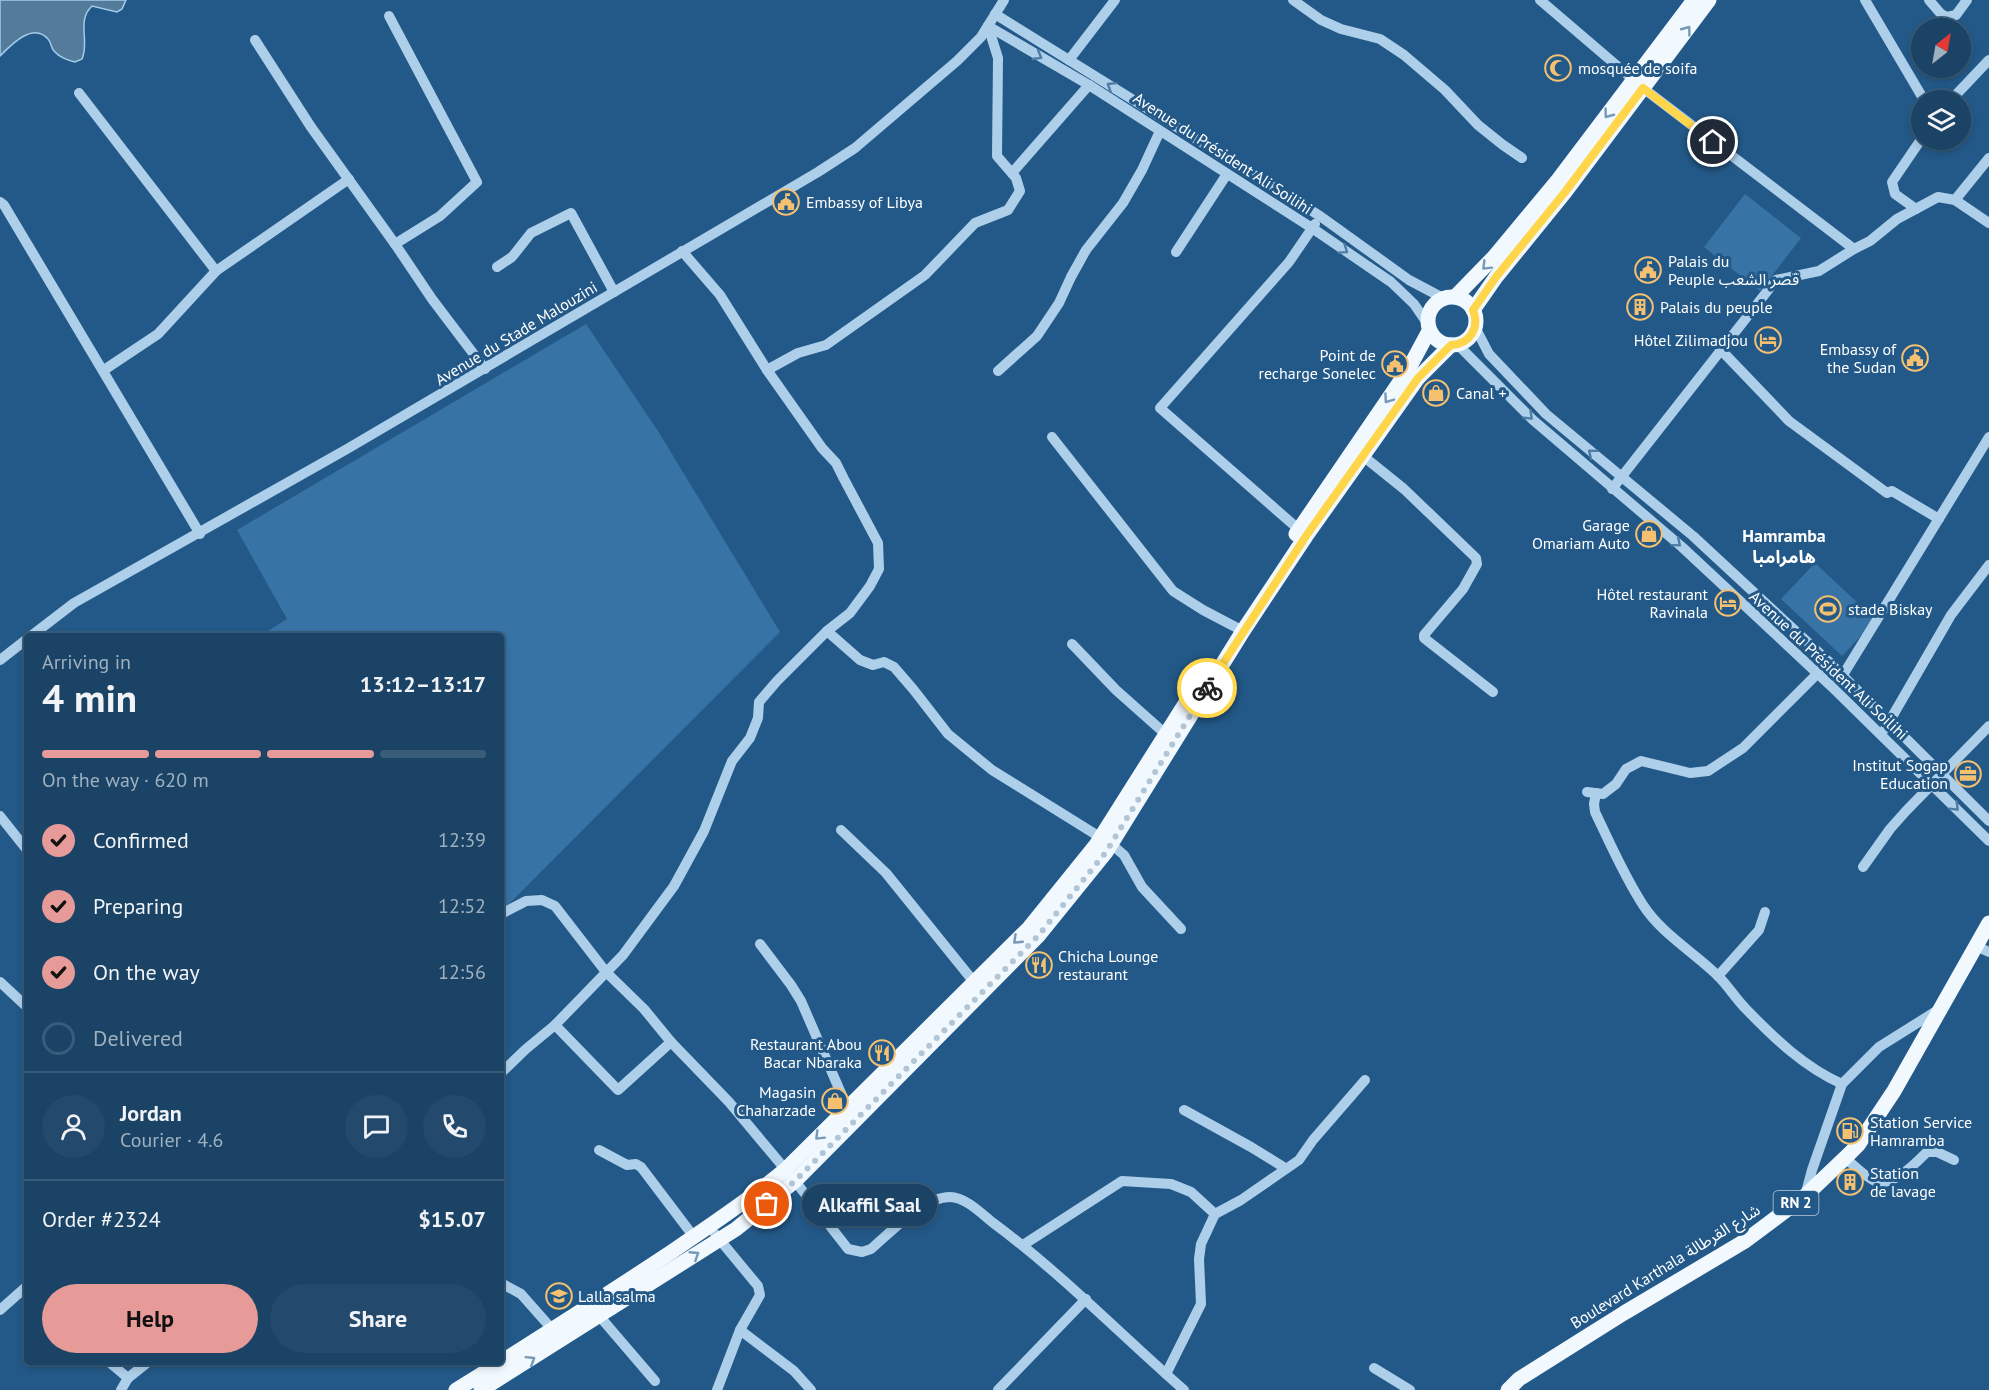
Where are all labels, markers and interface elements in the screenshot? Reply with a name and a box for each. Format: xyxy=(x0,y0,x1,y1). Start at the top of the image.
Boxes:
north arrow xyxy=(1911,18,1971,78)
map controls xyxy=(1911,18,1971,150)
one-way arrow xyxy=(1679,25,1690,36)
one-way arrow xyxy=(1032,48,1042,60)
mosque icon: mosquée de soifa xyxy=(1543,53,1573,83)
place label: mosquée de soifa xyxy=(1578,58,1698,78)
one-way arrow xyxy=(1107,81,1117,93)
street label: Avenue du Président Ali Soilihi xyxy=(1130,88,1316,218)
button: layers xyxy=(1911,90,1971,150)
one-way arrow xyxy=(1604,107,1615,118)
pin xyxy=(1687,116,1738,167)
icon: home xyxy=(1696,125,1729,158)
public building icon: Embassy of Libya xyxy=(771,187,801,217)
place label: Embassy of Libya xyxy=(806,192,923,212)
one-way arrow xyxy=(1338,243,1349,254)
place label: Palais du Peuple قصر الشعب xyxy=(1668,251,1799,289)
public building icon: Palais du Peuple قصر الشعب xyxy=(1633,255,1663,285)
one-way arrow xyxy=(1482,258,1493,269)
street label: Avenue du Stade Malouzini xyxy=(431,277,601,389)
building icon: Palais du peuple xyxy=(1625,292,1655,322)
place label: Palais du peuple xyxy=(1660,297,1773,317)
hotel icon: Hôtel Zilimadjou xyxy=(1753,325,1783,355)
place label: Hôtel Zilimadjou xyxy=(1634,330,1748,350)
place label: Embassy of the Sudan xyxy=(1820,339,1897,377)
public building icon: Embassy of the Sudan xyxy=(1900,343,1930,373)
place label: Point de recharge Sonelec xyxy=(1258,345,1376,383)
public building icon: Point de recharge Sonelec xyxy=(1380,349,1410,379)
shop icon: Canal + xyxy=(1421,378,1451,408)
place label: Canal + xyxy=(1456,383,1507,403)
one-way arrow xyxy=(1384,392,1395,403)
one-way arrow xyxy=(1522,409,1532,420)
one-way arrow xyxy=(1588,449,1599,460)
place label: Garage Omariam Auto xyxy=(1532,515,1630,553)
shop icon: Garage Omariam Auto xyxy=(1634,519,1664,549)
district label: Hamramba هامرامبا xyxy=(1742,524,1826,568)
one-way arrow xyxy=(1670,536,1681,547)
place label: Hôtel restaurant Ravinala xyxy=(1597,584,1709,622)
street label: Avenue du Président Ali Soilihi xyxy=(1746,586,1912,744)
hotel icon: Hôtel restaurant Ravinala xyxy=(1713,588,1743,618)
sports icon: stade Biskay xyxy=(1813,594,1843,624)
place label: stade Biskay xyxy=(1848,599,1933,619)
text: Arriving in xyxy=(42,649,131,675)
courier xyxy=(1177,658,1237,718)
text: 13:12–13:17 xyxy=(360,670,486,698)
text: 4 min xyxy=(42,672,137,723)
icon: bike xyxy=(1191,672,1224,705)
place label: Institut Sogap Education xyxy=(1852,755,1948,793)
office icon: Institut Sogap Education xyxy=(1953,759,1983,789)
text: On the way · 620 m xyxy=(42,767,209,793)
one-way arrow xyxy=(1948,801,1959,811)
icon: check xyxy=(42,824,75,857)
text: Confirmed xyxy=(93,826,189,854)
text: 12:39 xyxy=(438,827,486,853)
icon: check xyxy=(42,890,75,923)
text: Preparing xyxy=(93,892,183,920)
text: 12:52 xyxy=(438,893,486,919)
one-way arrow xyxy=(1014,932,1025,943)
place label: Chicha Lounge restaurant xyxy=(1058,946,1158,984)
restaurant icon: Chicha Lounge restaurant xyxy=(1024,950,1054,980)
icon: check xyxy=(42,956,75,989)
text: On the way xyxy=(93,958,200,986)
text: 12:56 xyxy=(438,959,486,985)
text: Delivered xyxy=(93,1024,183,1052)
place label: Restaurant Abou Bacar Nbaraka xyxy=(750,1034,862,1072)
restaurant icon: Restaurant Abou Bacar Nbaraka xyxy=(867,1038,897,1068)
place label: Magasin Chaharzade xyxy=(736,1082,816,1120)
shop icon: Magasin Chaharzade xyxy=(820,1086,850,1116)
button: person xyxy=(42,1095,105,1158)
button: chat xyxy=(345,1095,408,1158)
button: phone xyxy=(423,1095,486,1158)
text: Jordan xyxy=(120,1099,182,1127)
place label: Station Service Hamramba xyxy=(1870,1112,1972,1150)
fuel station icon: Station Service Hamramba xyxy=(1835,1116,1865,1146)
text: Courier · 4.6 xyxy=(120,1127,223,1153)
one-way arrow xyxy=(815,1128,826,1139)
place label: Station de lavage xyxy=(1870,1163,1936,1201)
building icon: Station de lavage xyxy=(1835,1167,1865,1197)
pin xyxy=(741,1178,792,1229)
callout: Alkaffil Saal xyxy=(803,1183,938,1225)
icon: bag xyxy=(750,1187,783,1220)
road number: RN 2 xyxy=(1774,1191,1818,1215)
text: Alkaffil Saal xyxy=(818,1192,921,1218)
street label: Boulevard Karthala شارع القرطالة xyxy=(1567,1199,1765,1335)
text: Order #2324 xyxy=(42,1205,161,1233)
text: $15.07 xyxy=(418,1205,486,1233)
one-way arrow xyxy=(689,1251,700,1262)
school or university icon: Lalla salma xyxy=(544,1281,574,1311)
button: Help xyxy=(42,1284,258,1353)
button: Share xyxy=(270,1284,486,1353)
place label: Lalla salma xyxy=(578,1286,656,1306)
one-way arrow xyxy=(525,1355,535,1367)

